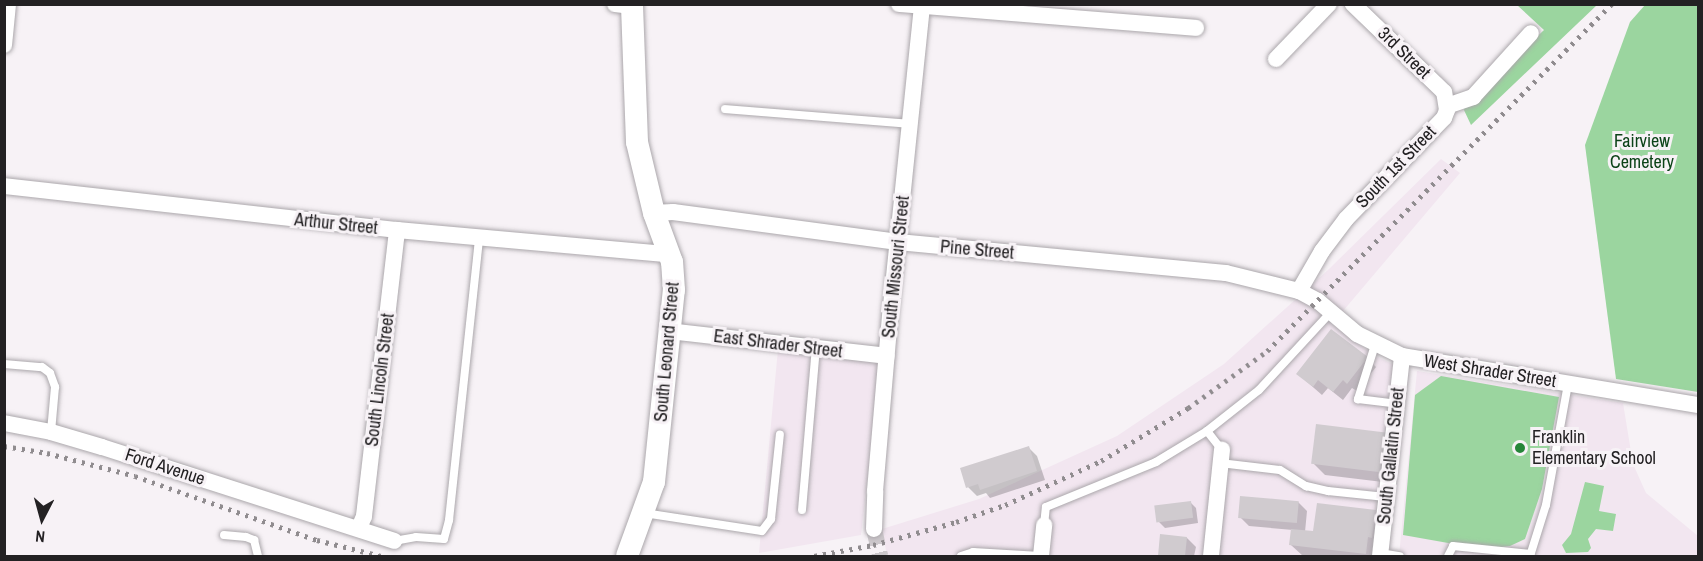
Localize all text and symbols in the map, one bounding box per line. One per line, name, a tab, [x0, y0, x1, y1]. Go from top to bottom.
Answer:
street label: 3rd Street	[1373, 23, 1435, 83]
street label: South 1st Street	[1351, 121, 1441, 213]
park label: Fairview Cemetery	[1610, 131, 1674, 174]
street label: South Missouri Street	[878, 195, 914, 339]
street label: Arthur Street	[293, 209, 379, 239]
street label: Pine Street	[939, 236, 1015, 264]
street label: South Leonard Street	[650, 281, 684, 423]
street label: South Lincoln Street	[361, 312, 399, 448]
street label: East Shrader Street	[712, 325, 844, 363]
street label: West Shrader Street	[1422, 350, 1558, 392]
street label: South Gallatin Street	[1373, 387, 1409, 525]
place label: Franklin Elementary School	[1532, 427, 1656, 470]
marker: Franklin Elementary School	[1513, 441, 1527, 455]
street label: Ford Avenue	[122, 444, 208, 490]
north arrow	[12, 489, 72, 549]
text: N	[34, 525, 46, 548]

